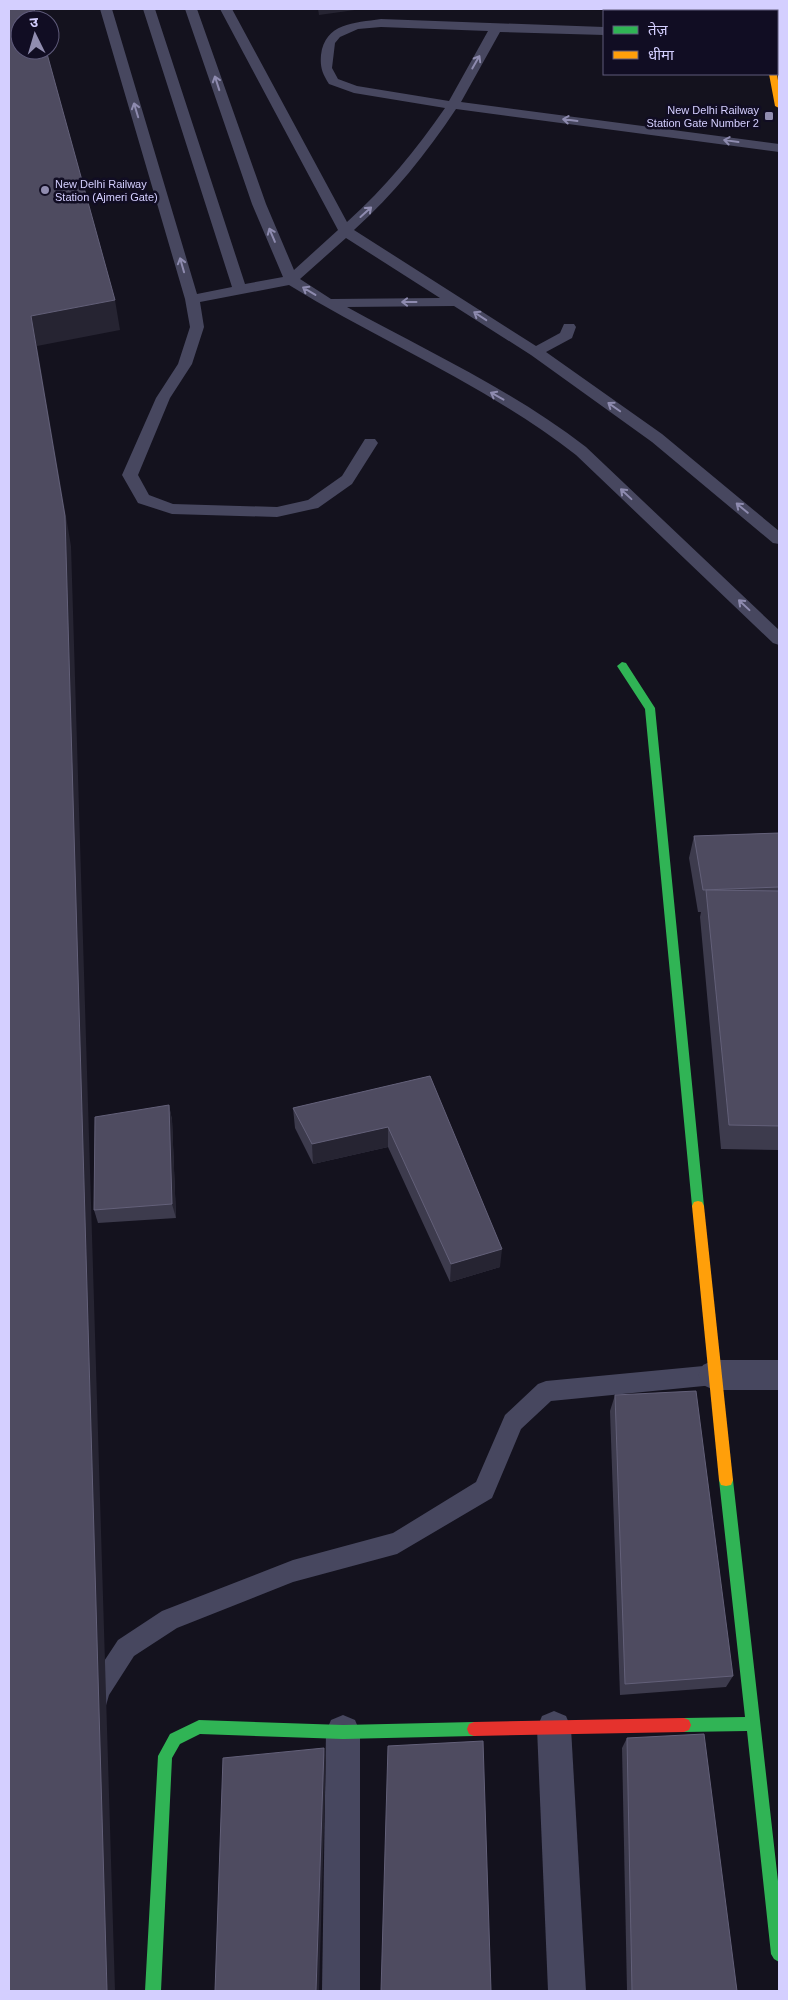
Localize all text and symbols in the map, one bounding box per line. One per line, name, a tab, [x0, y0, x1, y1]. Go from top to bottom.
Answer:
north arrow	[10, 10, 60, 60]
legend	[603, 10, 778, 75]
text: उ	[29, 14, 39, 30]
text: तेज़	[648, 21, 669, 38]
text: धीमा	[648, 46, 675, 63]
one-way arrow	[471, 54, 481, 69]
one-way arrow	[212, 75, 221, 91]
one-way arrow	[130, 102, 140, 118]
place label: New Delhi Railway Station Gate Number 2	[646, 104, 759, 129]
marker: New Delhi Railway Station Gate Number 2	[763, 110, 775, 122]
one-way arrow	[562, 115, 578, 125]
one-way arrow	[723, 136, 739, 146]
place label: New Delhi Railway Station (Ajmeri Gate)	[55, 178, 158, 203]
marker: New Delhi Railway Station (Ajmeri Gate)	[39, 184, 51, 196]
one-way arrow	[359, 206, 372, 218]
one-way arrow	[267, 228, 277, 243]
one-way arrow	[177, 258, 187, 274]
one-way arrow	[303, 286, 317, 296]
one-way arrow	[401, 297, 417, 307]
one-way arrow	[473, 311, 487, 321]
one-way arrow	[490, 390, 505, 400]
one-way arrow	[607, 402, 621, 412]
one-way arrow	[619, 488, 632, 500]
one-way arrow	[736, 503, 749, 514]
one-way arrow	[737, 599, 750, 611]

